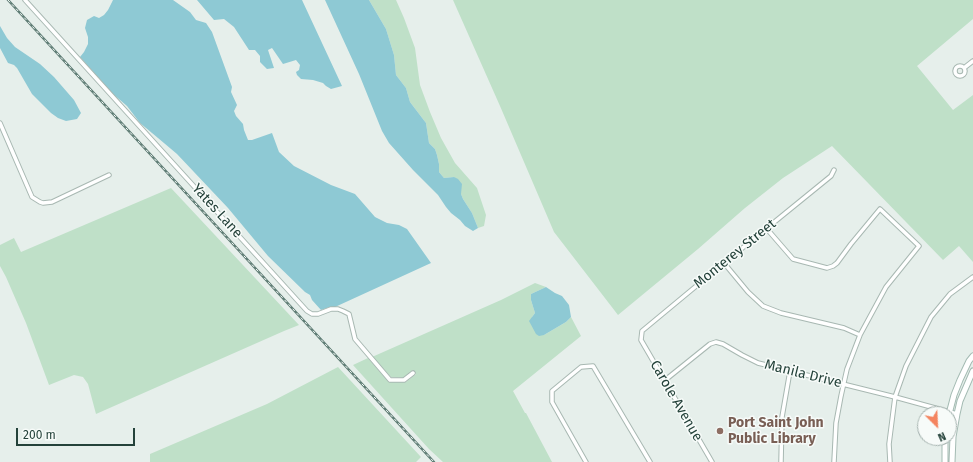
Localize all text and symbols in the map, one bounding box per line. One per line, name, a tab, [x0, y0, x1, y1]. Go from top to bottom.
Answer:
street label: Yates Lane	[188, 180, 246, 242]
street label: Monterey Street	[691, 216, 779, 292]
street label: Manila Drive	[763, 356, 843, 392]
street label: Carole Avenue	[646, 358, 706, 444]
north arrow	[917, 406, 957, 446]
place label: Port Saint John Public Library	[728, 415, 824, 448]
scale bar	[18, 420, 137, 446]
marker: Port Saint John Public Library	[715, 426, 725, 436]
text: 200 m	[23, 428, 56, 442]
text: N	[936, 429, 948, 444]

